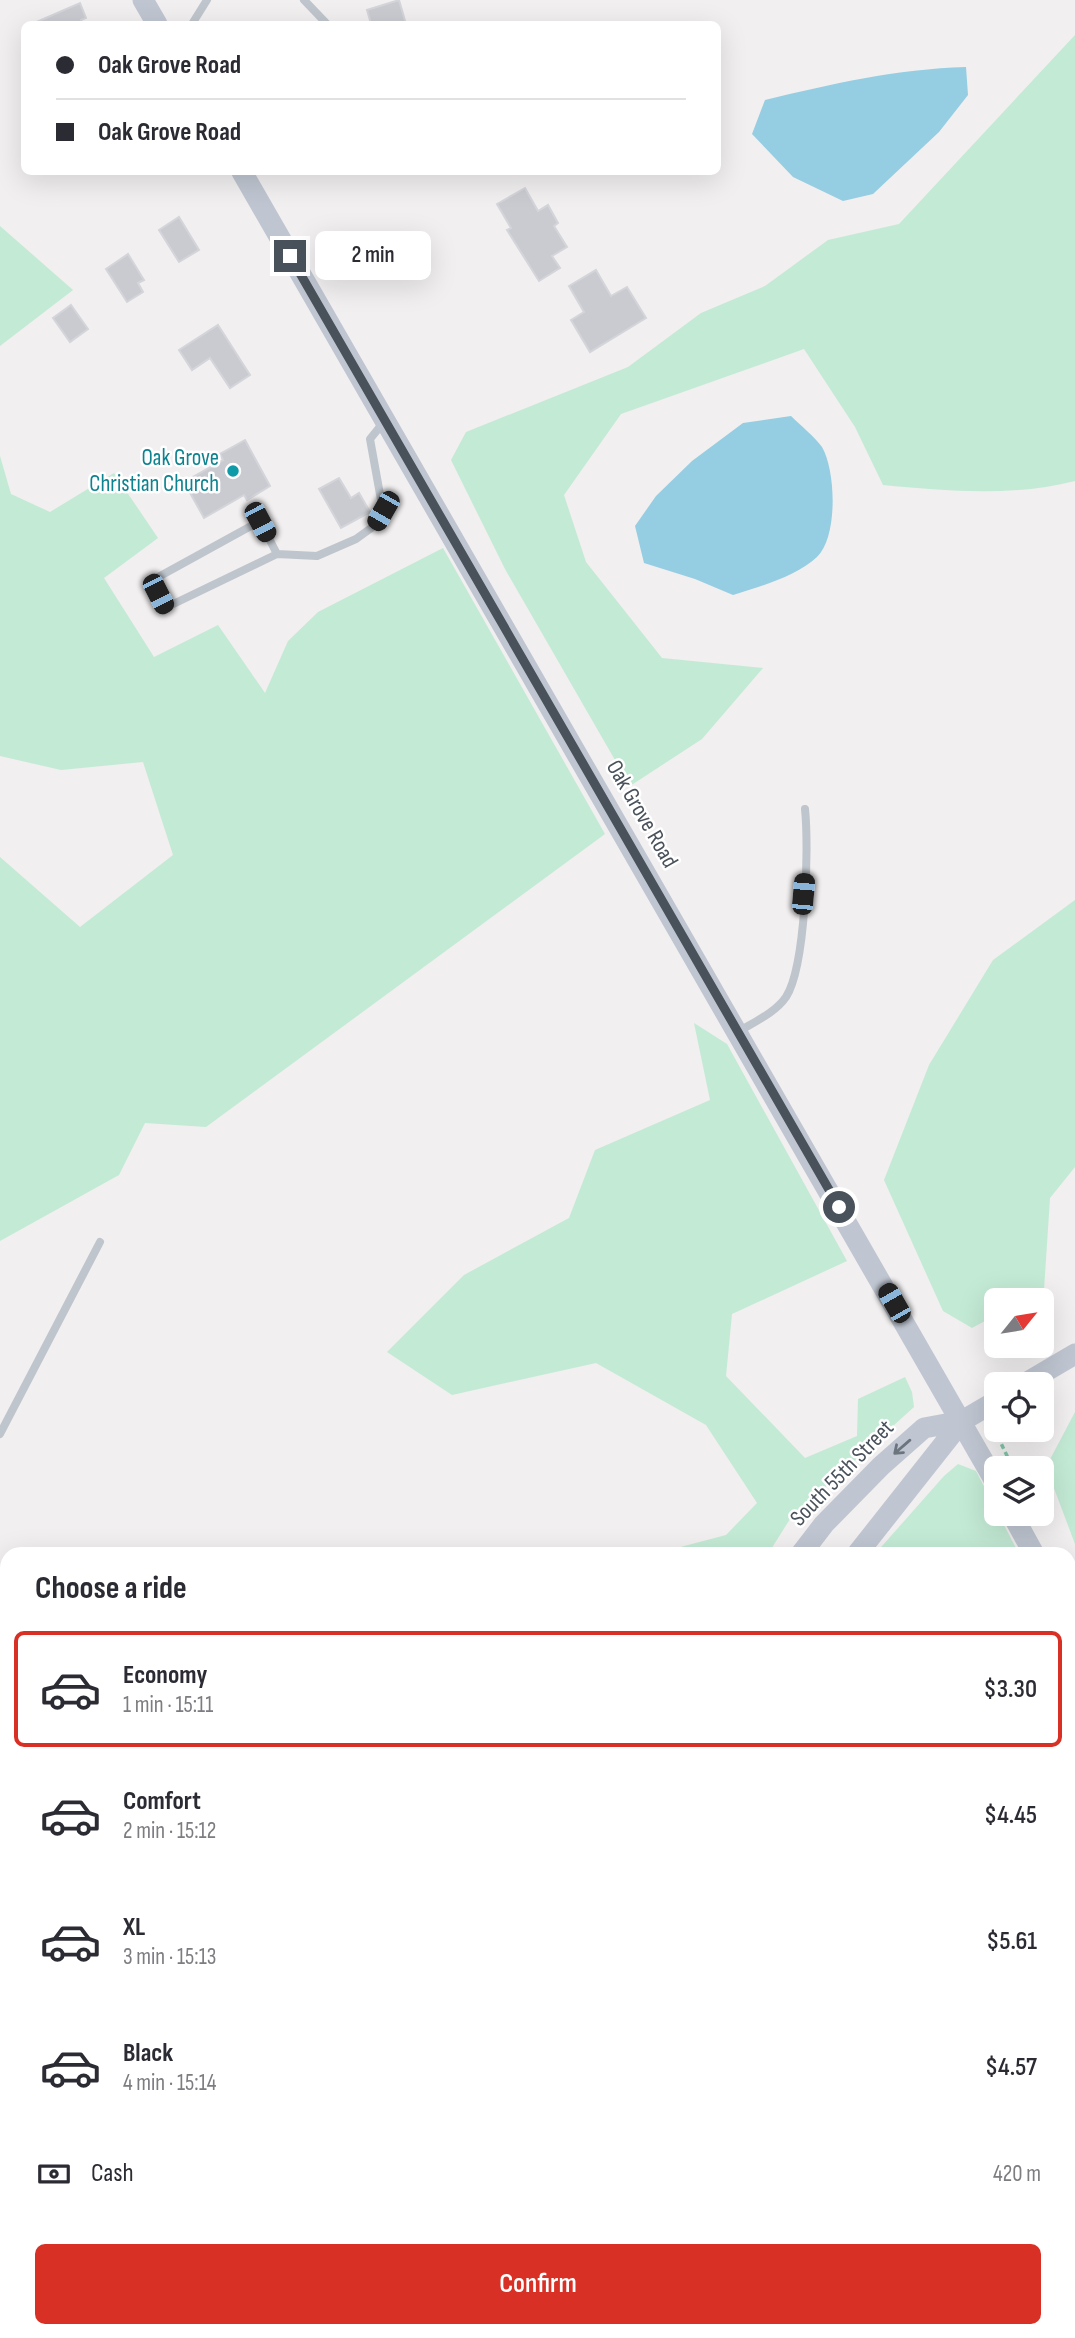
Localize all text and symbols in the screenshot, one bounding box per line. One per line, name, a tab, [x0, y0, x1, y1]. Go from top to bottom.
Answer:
text: Oak Grove Road	[98, 50, 241, 81]
text: Oak Grove Road	[98, 117, 241, 148]
callout: 2 min	[314, 232, 430, 280]
route end	[274, 240, 306, 272]
text: 2 min	[351, 241, 395, 269]
place label: Oak Grove Christian Church	[89, 444, 219, 498]
marker: Oak Grove Christian Church	[225, 463, 241, 479]
car	[364, 488, 403, 534]
car	[241, 499, 280, 545]
car	[140, 571, 177, 617]
street label: Oak Grove Road	[600, 755, 684, 873]
car	[791, 872, 816, 916]
route start	[823, 1191, 855, 1223]
car	[875, 1280, 914, 1326]
north arrow	[984, 1288, 1054, 1358]
map controls	[984, 1288, 1054, 1526]
button: locate	[984, 1372, 1054, 1442]
street label: South 55th Street	[784, 1414, 900, 1532]
one-way arrow	[893, 1439, 911, 1455]
button: layers	[984, 1456, 1054, 1526]
text: Choose a ride	[35, 1569, 187, 1608]
icon: car	[39, 1658, 102, 1721]
text: Economy	[123, 1660, 207, 1691]
text: $3.30	[984, 1674, 1037, 1705]
text: 1 min · 15:11	[123, 1691, 213, 1719]
icon: car	[39, 1784, 102, 1847]
text: Comfort	[123, 1786, 201, 1817]
text: $4.45	[984, 1800, 1037, 1831]
text: 2 min · 15:12	[123, 1817, 216, 1845]
icon: car	[39, 1910, 102, 1973]
text: XL	[123, 1912, 145, 1943]
text: $5.61	[986, 1926, 1037, 1957]
text: 3 min · 15:13	[123, 1943, 216, 1971]
icon: car	[39, 2036, 102, 2099]
text: Black	[123, 2038, 173, 2069]
text: $4.57	[985, 2052, 1037, 2083]
text: 4 min · 15:14	[123, 2069, 216, 2097]
icon: cash	[35, 2155, 73, 2193]
text: Cash	[91, 2158, 134, 2189]
text: 420 m	[993, 2160, 1041, 2188]
button: Confirm	[35, 2244, 1041, 2324]

